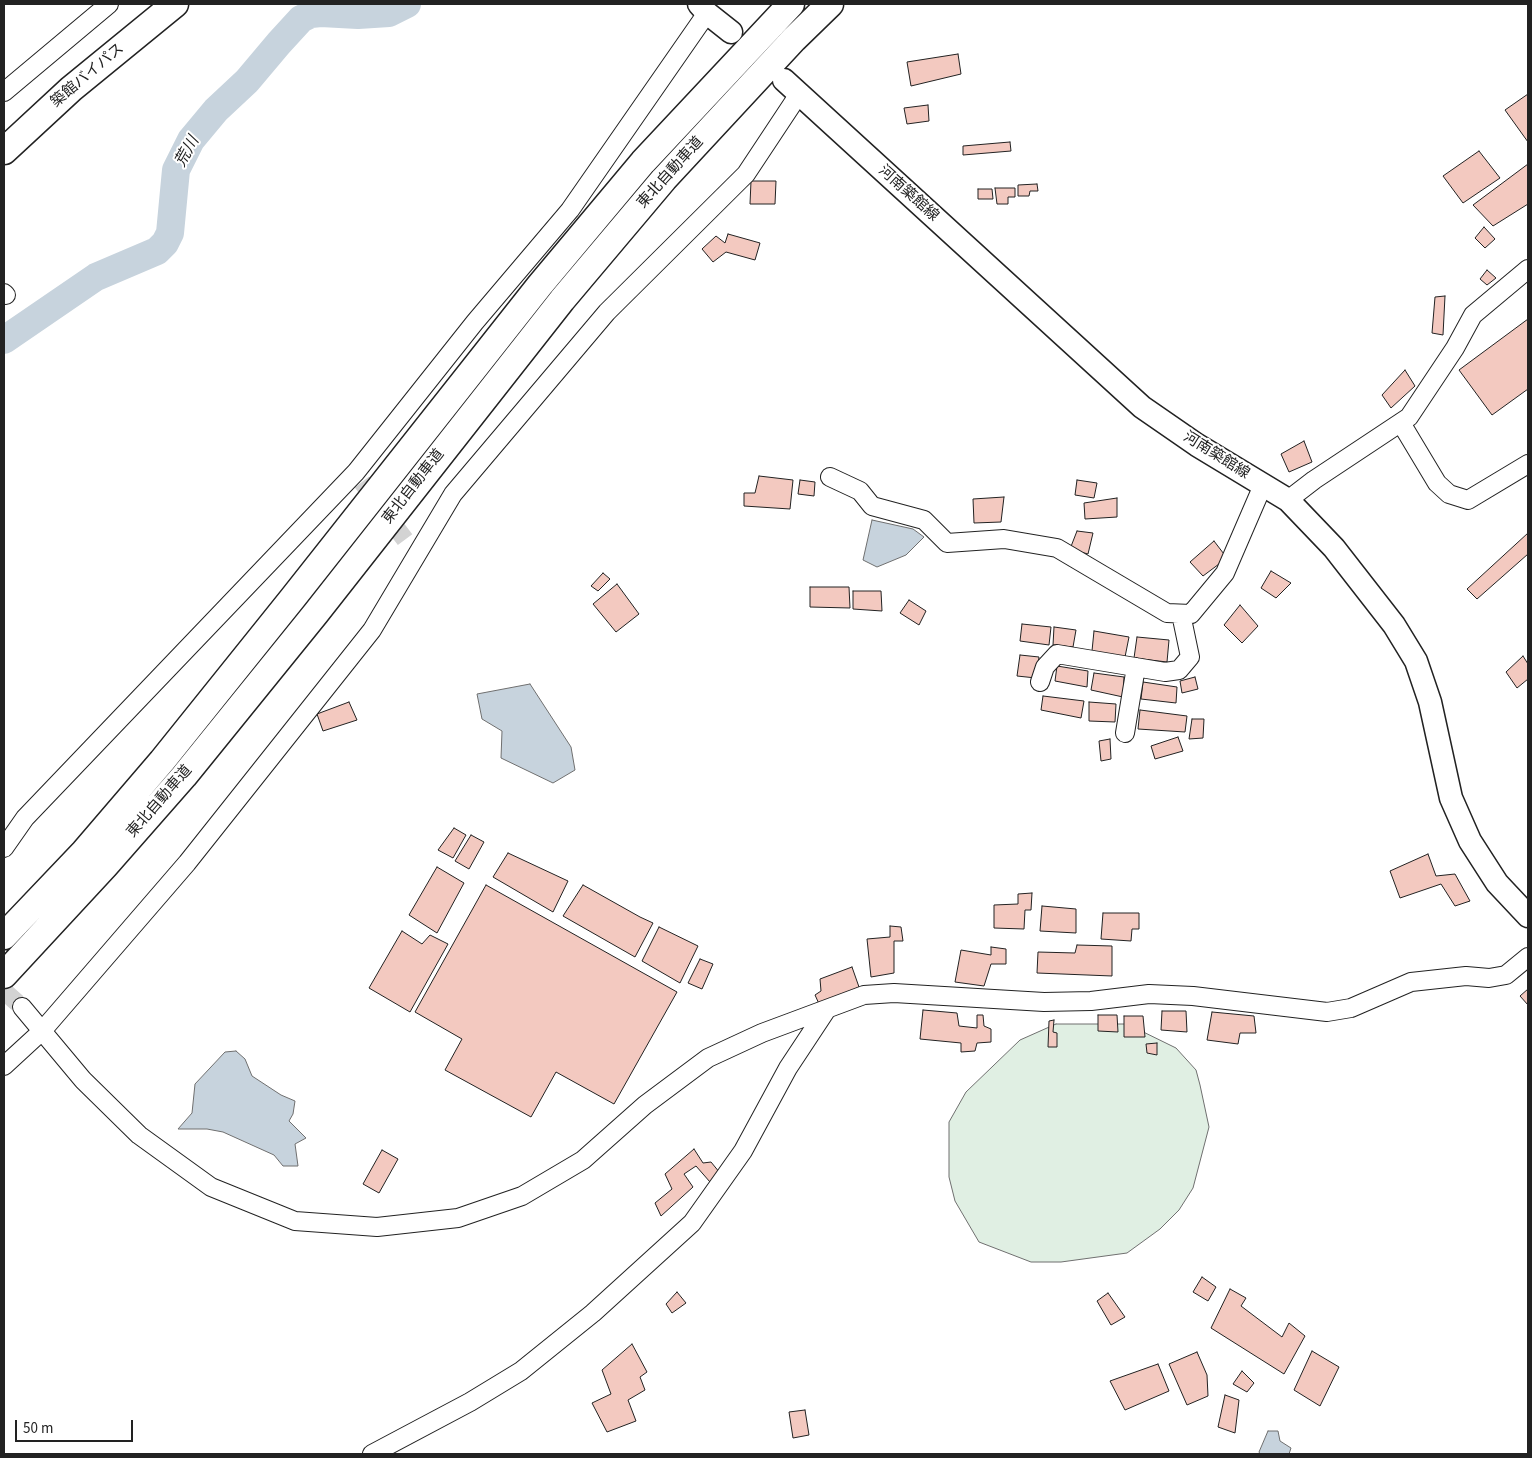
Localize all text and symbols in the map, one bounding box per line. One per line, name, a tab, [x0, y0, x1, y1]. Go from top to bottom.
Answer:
street label: 築館バイパス	[48, 40, 128, 112]
water label: 荒川	[172, 133, 204, 171]
street label: 東北自動車道	[634, 134, 708, 212]
street label: 河南築館線	[874, 162, 942, 226]
street label: 河南築館線	[1179, 428, 1253, 484]
street label: 東北自動車道	[379, 446, 449, 528]
street label: 東北自動車道	[124, 762, 196, 842]
scale bar	[18, 1410, 135, 1442]
text: 50 m	[23, 1418, 53, 1439]

